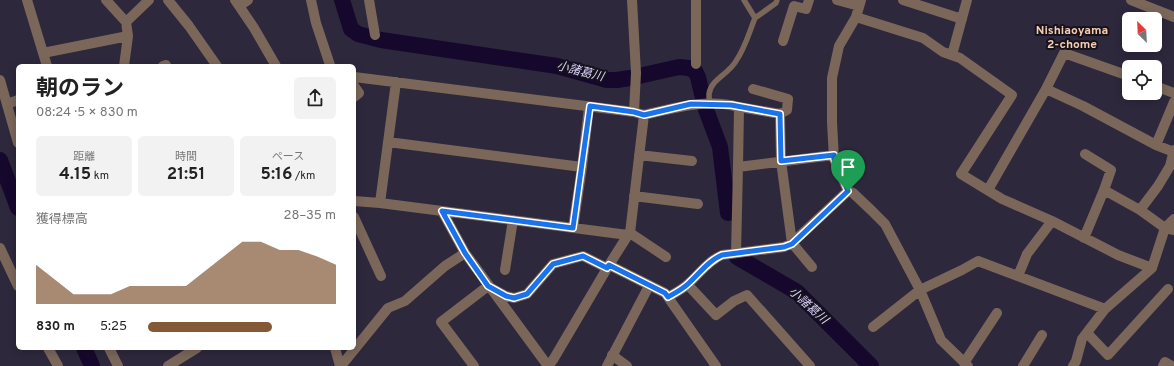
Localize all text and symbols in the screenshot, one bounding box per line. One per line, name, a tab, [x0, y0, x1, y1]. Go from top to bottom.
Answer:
north arrow	[1122, 12, 1162, 52]
map controls	[1122, 12, 1162, 100]
district label: Nishiaoyama 2-chome	[1036, 23, 1108, 53]
water label: 小諸葛川	[555, 58, 607, 86]
button: locate	[1122, 60, 1162, 100]
text: 朝のラン	[36, 76, 124, 103]
button: share	[294, 77, 336, 119]
text: 08:24 · 5 × 830 m	[36, 105, 138, 121]
text: 距離	[73, 150, 95, 164]
text: 時間	[175, 150, 197, 164]
text: ペース	[272, 150, 304, 164]
pin	[831, 150, 865, 191]
icon: arrive	[837, 156, 859, 178]
text: 4.15	[59, 164, 91, 186]
text: 21:51	[167, 164, 205, 186]
text: 5:16	[261, 164, 292, 186]
text: km	[91, 169, 109, 183]
text: /km	[292, 169, 315, 183]
text: 28–35 m	[284, 208, 336, 224]
text: 獲得標高	[36, 212, 88, 228]
water label: 小諸葛川	[785, 284, 833, 329]
text: 830 m	[36, 319, 75, 335]
text: 5:25	[100, 319, 127, 335]

